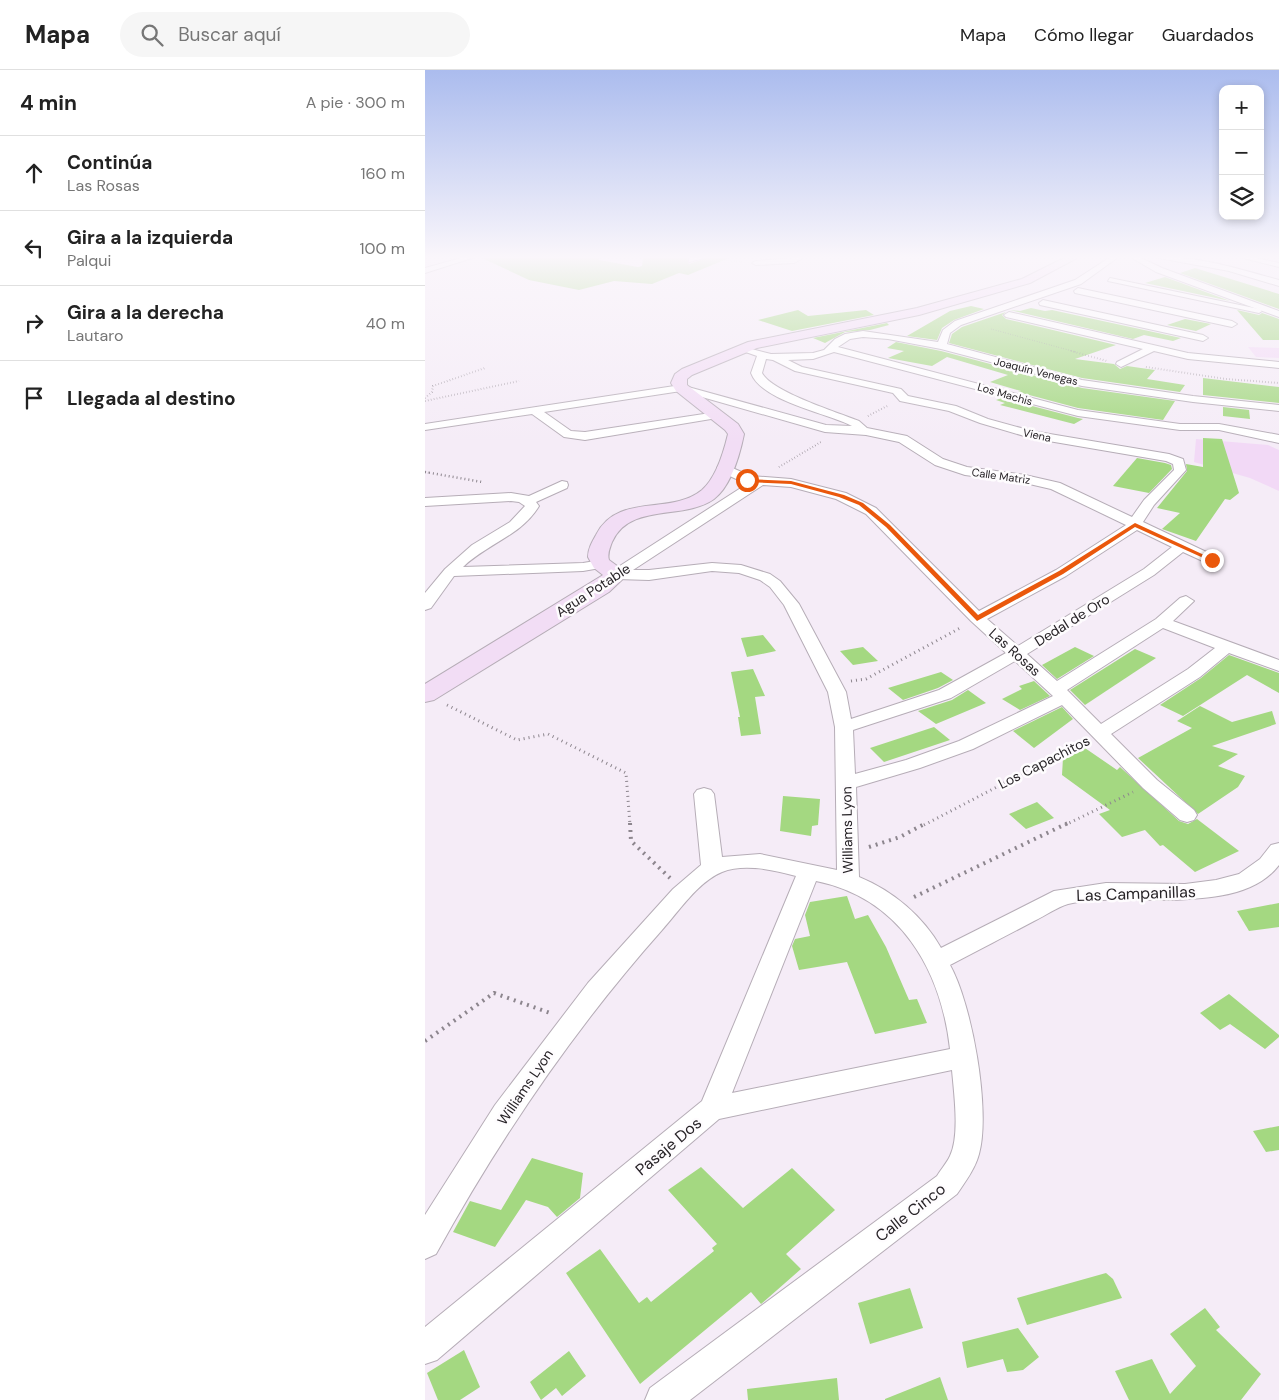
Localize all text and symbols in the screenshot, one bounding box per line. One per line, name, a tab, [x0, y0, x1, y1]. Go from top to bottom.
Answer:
search box	[120, 12, 470, 57]
text: Mapa	[25, 19, 90, 50]
icon: search	[138, 21, 166, 49]
text: Buscar aquí	[178, 22, 281, 47]
text: Mapa	[960, 23, 1006, 47]
text: Cómo llegar	[1034, 23, 1134, 47]
text: Guardados	[1162, 23, 1254, 47]
map controls	[1219, 85, 1264, 220]
button: +	[1219, 85, 1264, 130]
text: 4 min	[20, 89, 77, 117]
text: A pie · 300 m	[306, 92, 405, 113]
button: −	[1219, 130, 1264, 175]
text: Continúa	[67, 150, 152, 175]
icon: ahead	[20, 159, 48, 187]
text: 160 m	[361, 163, 405, 184]
text: Las Rosas	[67, 175, 140, 196]
button: layers	[1219, 175, 1264, 220]
text: Gira a la izquierda	[67, 225, 233, 250]
icon: left	[20, 234, 48, 262]
text: 100 m	[360, 238, 405, 259]
text: Palqui	[67, 250, 111, 271]
text: Gira a la derecha	[67, 300, 224, 325]
icon: right	[20, 309, 48, 337]
text: 40 m	[366, 313, 405, 334]
text: Lautaro	[67, 325, 123, 346]
street label: Joaquín Venegas	[993, 354, 1079, 388]
street label: Los Machis	[976, 379, 1034, 409]
icon: arrive	[20, 384, 48, 412]
text: Llegada al destino	[67, 386, 236, 411]
street label: Viena	[1022, 425, 1052, 445]
street label: Calle Matriz	[971, 465, 1031, 487]
route start	[736, 469, 759, 492]
route end	[1201, 549, 1224, 572]
street label: Agua Potable	[552, 559, 634, 621]
street label: Dedal de Oro	[1031, 590, 1113, 650]
street label: Las Rosas	[985, 624, 1045, 680]
street label: Los Capachitos	[995, 731, 1093, 793]
street label: Williams Lyon	[837, 786, 857, 874]
street label: Las Campanillas	[1076, 881, 1196, 906]
street label: Williams Lyon	[493, 1046, 557, 1128]
street label: Pasaje Dos	[631, 1113, 706, 1180]
street label: Calle Cinco	[871, 1178, 950, 1246]

